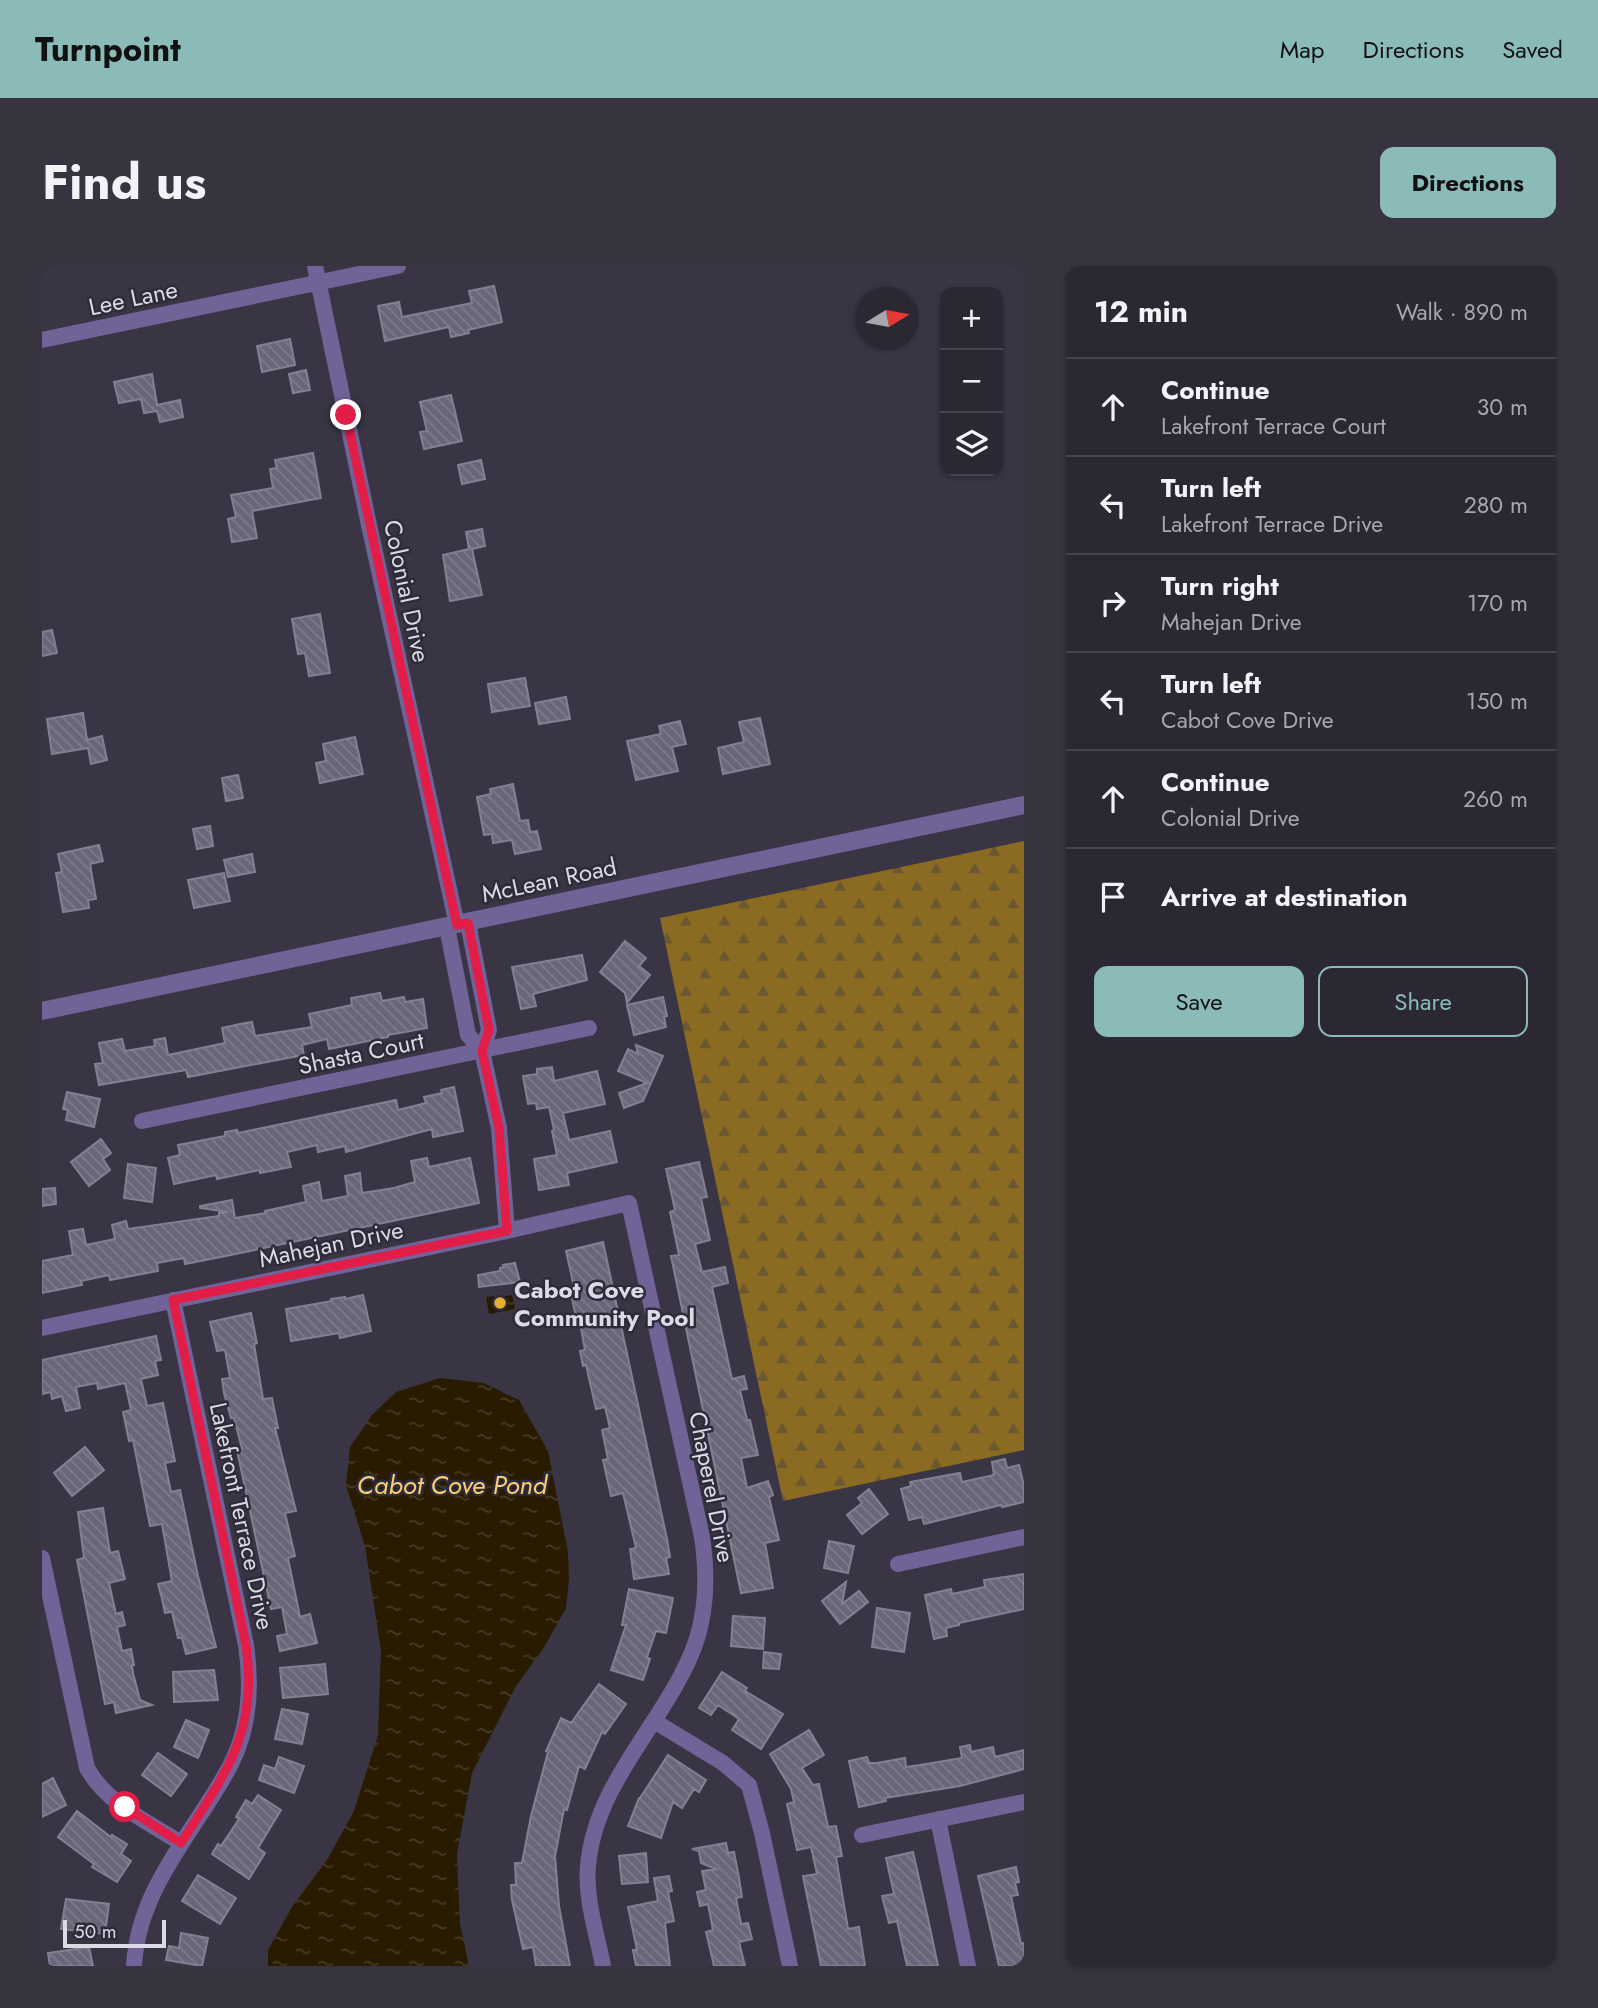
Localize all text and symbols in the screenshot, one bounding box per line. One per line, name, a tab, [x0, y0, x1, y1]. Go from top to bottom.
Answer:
text: Turnpoint	[35, 26, 181, 73]
text: Map	[1280, 32, 1325, 67]
text: Directions	[1363, 32, 1464, 67]
text: Saved	[1502, 32, 1563, 67]
text: Find us	[42, 147, 206, 217]
button: Directions	[1380, 147, 1556, 218]
street label: Lee Lane	[85, 272, 181, 324]
north arrow	[856, 287, 919, 350]
map controls	[940, 287, 1003, 476]
button: +	[940, 287, 1003, 350]
text: 12 min	[1094, 290, 1188, 333]
text: Walk · 890 m	[1396, 295, 1528, 329]
button: −	[940, 350, 1003, 413]
text: Continue	[1161, 371, 1270, 409]
icon: ahead	[1094, 388, 1132, 426]
text: 30 m	[1477, 390, 1528, 424]
route end	[330, 399, 361, 430]
text: Lakefront Terrace Court	[1161, 409, 1386, 443]
button: layers	[940, 413, 1003, 476]
text: Turn left	[1161, 469, 1261, 507]
icon: left	[1094, 486, 1132, 524]
text: 280 m	[1464, 488, 1528, 522]
text: Lakefront Terrace Drive	[1161, 507, 1383, 541]
street label: Colonial Drive	[375, 517, 439, 665]
text: Turn right	[1161, 567, 1279, 605]
icon: right	[1094, 584, 1132, 622]
text: 170 m	[1467, 586, 1528, 620]
text: Mahejan Drive	[1161, 605, 1302, 639]
text: Turn left	[1161, 665, 1261, 703]
icon: left	[1094, 682, 1132, 720]
text: 150 m	[1466, 684, 1528, 718]
text: Cabot Cove Drive	[1161, 703, 1334, 737]
text: Continue	[1161, 763, 1270, 801]
icon: ahead	[1094, 780, 1132, 818]
text: 260 m	[1463, 782, 1528, 816]
text: Colonial Drive	[1161, 801, 1300, 835]
street label: McLean Road	[478, 849, 620, 911]
icon: arrive	[1094, 878, 1132, 916]
text: Arrive at destination	[1161, 878, 1408, 916]
button: Save	[1094, 966, 1304, 1037]
button: Share	[1318, 966, 1528, 1037]
street label: Shasta Court	[295, 1023, 427, 1083]
street label: Mahejan Drive	[256, 1212, 406, 1276]
place label: Cabot Cove Community Pool	[514, 1272, 695, 1335]
marker: Cabot Cove Community Pool	[492, 1295, 508, 1311]
street label: Lakefront Terrace Drive	[201, 1399, 283, 1633]
street label: Chaperel Drive	[680, 1409, 744, 1565]
water label: Cabot Cove Pond	[357, 1466, 549, 1504]
route start	[109, 1791, 140, 1822]
scale bar	[63, 1917, 166, 1949]
text: 50 m	[74, 1918, 117, 1945]

